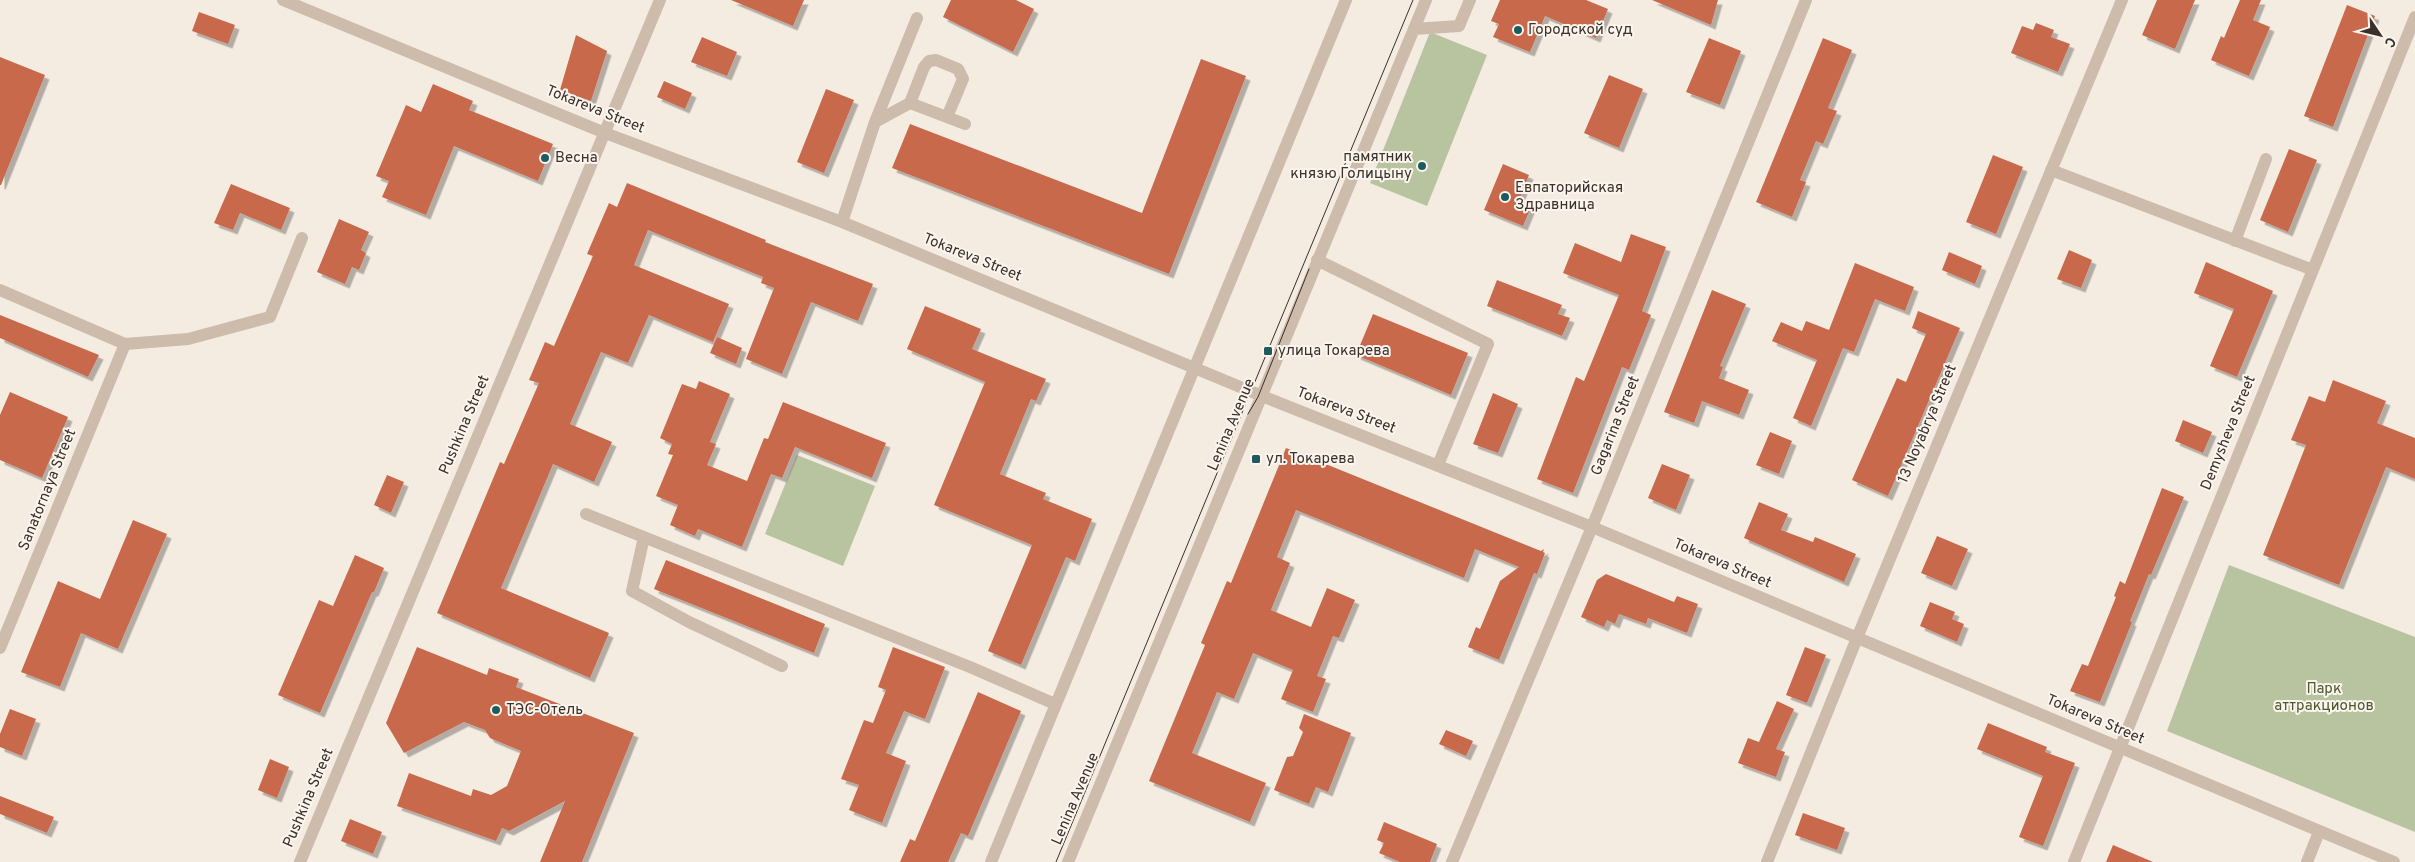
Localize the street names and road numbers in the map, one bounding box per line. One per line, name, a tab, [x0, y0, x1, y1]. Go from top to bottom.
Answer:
street label: Tokareva Street	[543, 82, 647, 138]
street label: Tokareva Street	[920, 230, 1024, 286]
street label: 13 Noyabrya Street	[1894, 362, 1962, 486]
street label: Pushkina Street	[436, 372, 494, 478]
street label: Gagarina Street	[1587, 373, 1645, 479]
street label: Demysheva Street	[2197, 373, 2261, 493]
street label: Lenina Avenue	[1204, 376, 1260, 474]
street label: Tokareva Street	[1294, 383, 1398, 439]
street label: Sanatornaya Street	[15, 426, 81, 554]
street label: Tokareva Street	[1670, 535, 1774, 593]
street label: Tokareva Street	[2043, 691, 2147, 749]
street label: Pushkina Street	[280, 745, 338, 851]
street label: Lenina Avenue	[1048, 750, 1104, 848]

